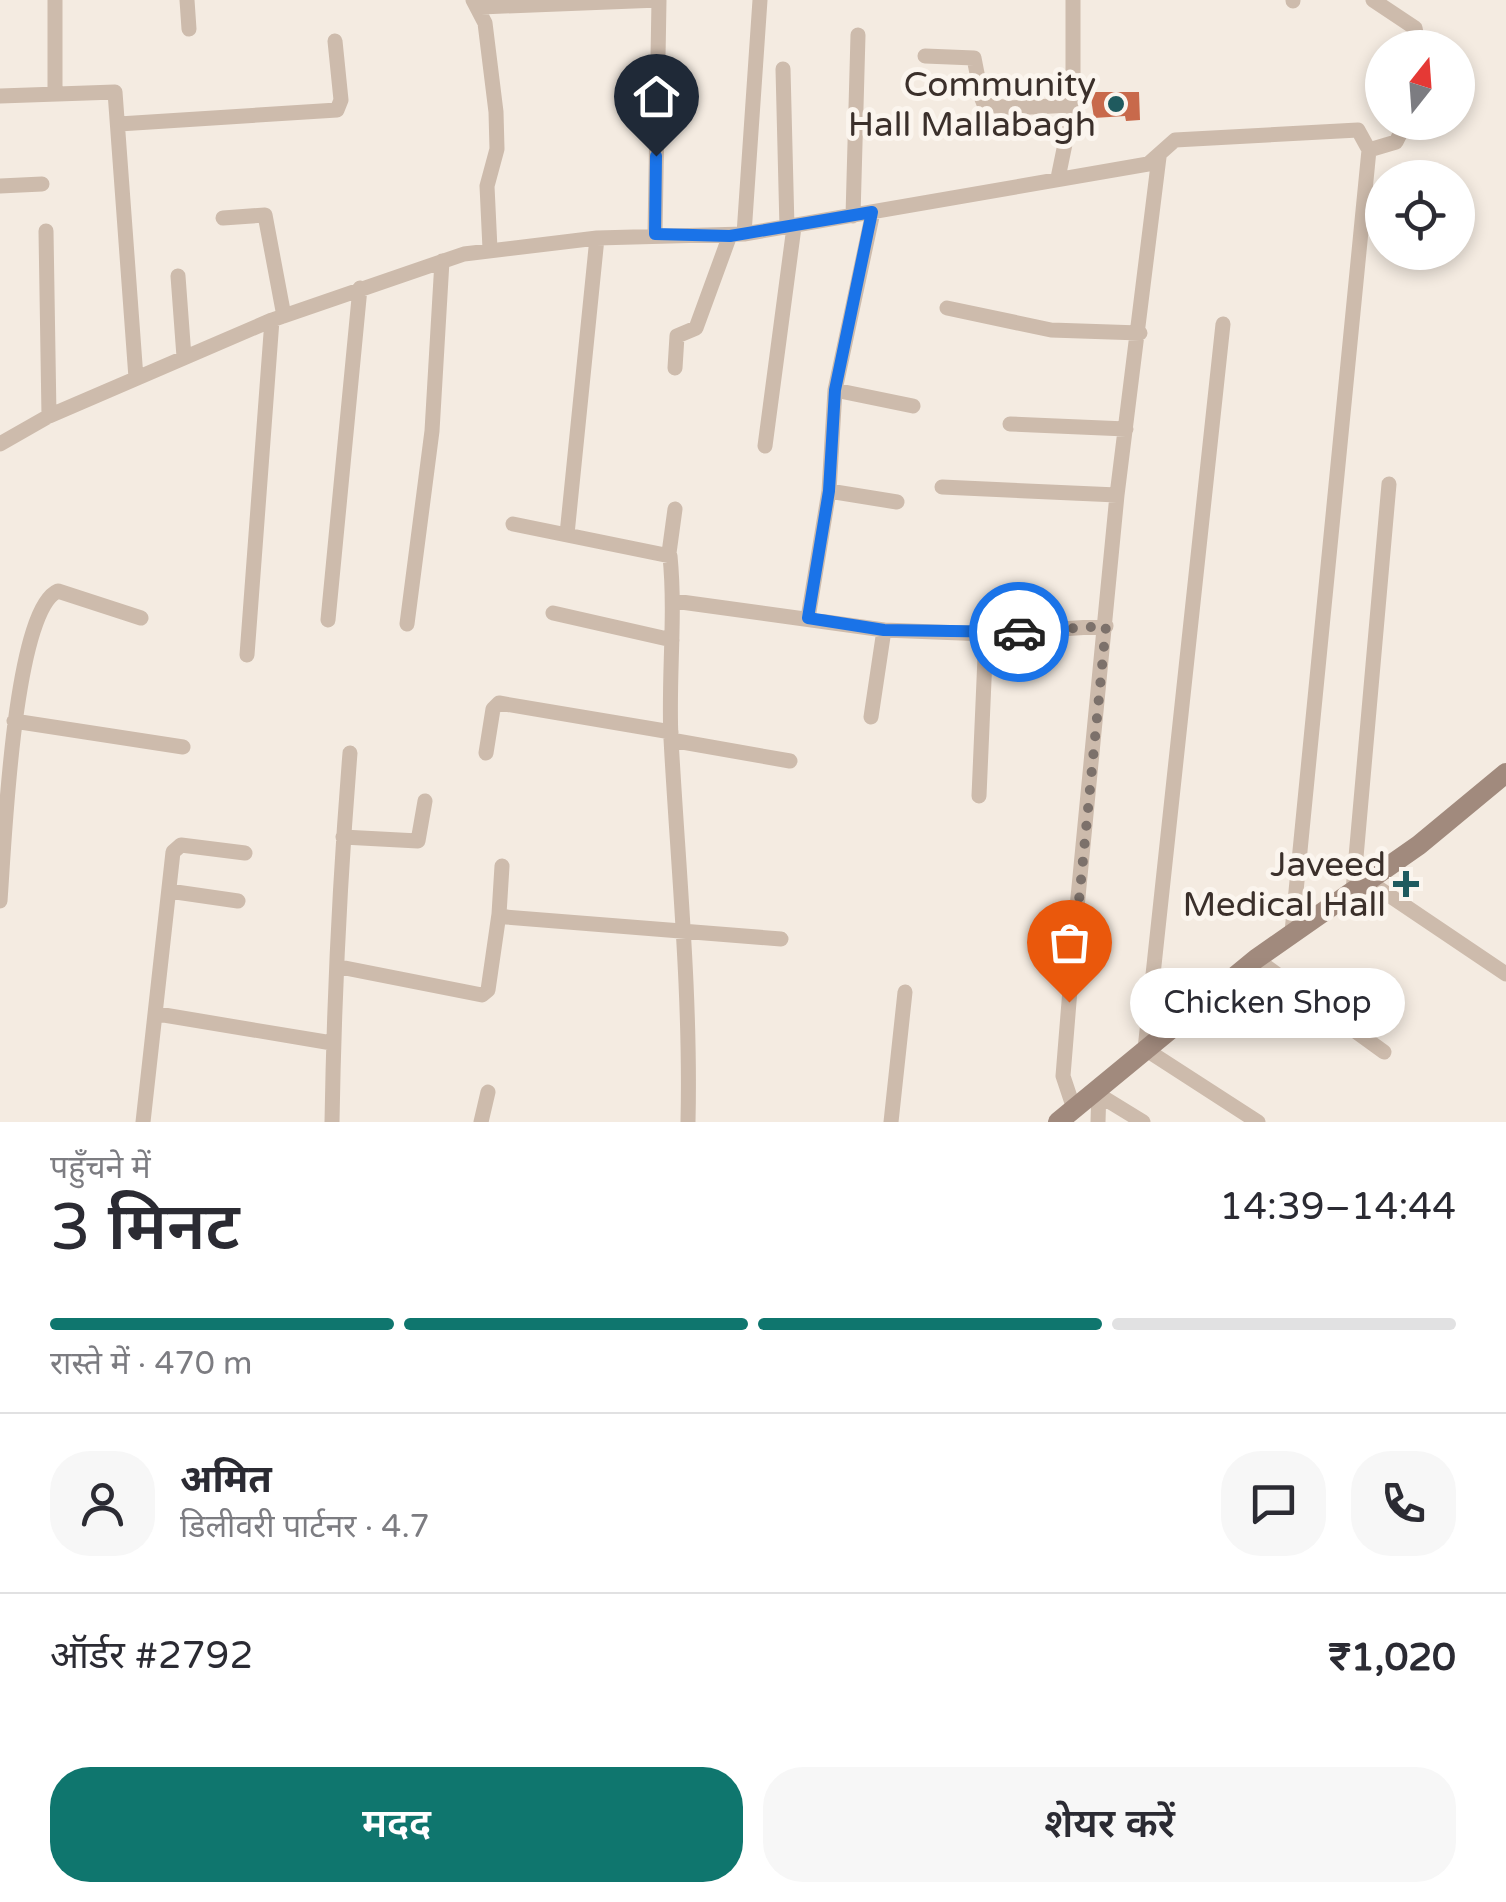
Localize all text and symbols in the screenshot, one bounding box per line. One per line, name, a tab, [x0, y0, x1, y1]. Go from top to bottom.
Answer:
north arrow	[1365, 30, 1475, 140]
map controls	[1365, 30, 1475, 270]
pin	[614, 54, 699, 157]
place label: Community Hall Mallabagh	[848, 64, 1096, 146]
icon: home	[629, 69, 684, 124]
marker: Community Hall Mallabagh	[1105, 93, 1127, 115]
button: locate	[1365, 160, 1475, 270]
courier	[969, 582, 1069, 682]
icon: car	[992, 605, 1047, 660]
place label: Javeed Medical Hall	[1182, 844, 1386, 926]
marker: Javeed Medical Hall	[1395, 873, 1417, 895]
pin	[1027, 900, 1112, 1003]
icon: bag	[1042, 915, 1097, 970]
callout: Chicken Shop	[1129, 967, 1404, 1037]
text: Chicken Shop	[1163, 984, 1372, 1022]
text: पहुँचने में	[50, 1149, 151, 1187]
text: 14:39–14:44	[1219, 1184, 1456, 1230]
text: 3 मिनट	[50, 1189, 240, 1268]
text: रास्ते में · 470 m	[50, 1345, 252, 1383]
button: person	[50, 1451, 155, 1556]
button: chat	[1221, 1451, 1326, 1556]
button: phone	[1351, 1451, 1456, 1556]
text: अमित	[180, 1457, 272, 1503]
text: डिलीवरी पार्टनर · 4.7	[180, 1508, 429, 1546]
text: ऑर्डर #2792	[50, 1633, 253, 1679]
text: ₹1,020	[1328, 1635, 1456, 1681]
button: मदद	[50, 1767, 743, 1882]
button: शेयर करें	[763, 1767, 1456, 1882]

